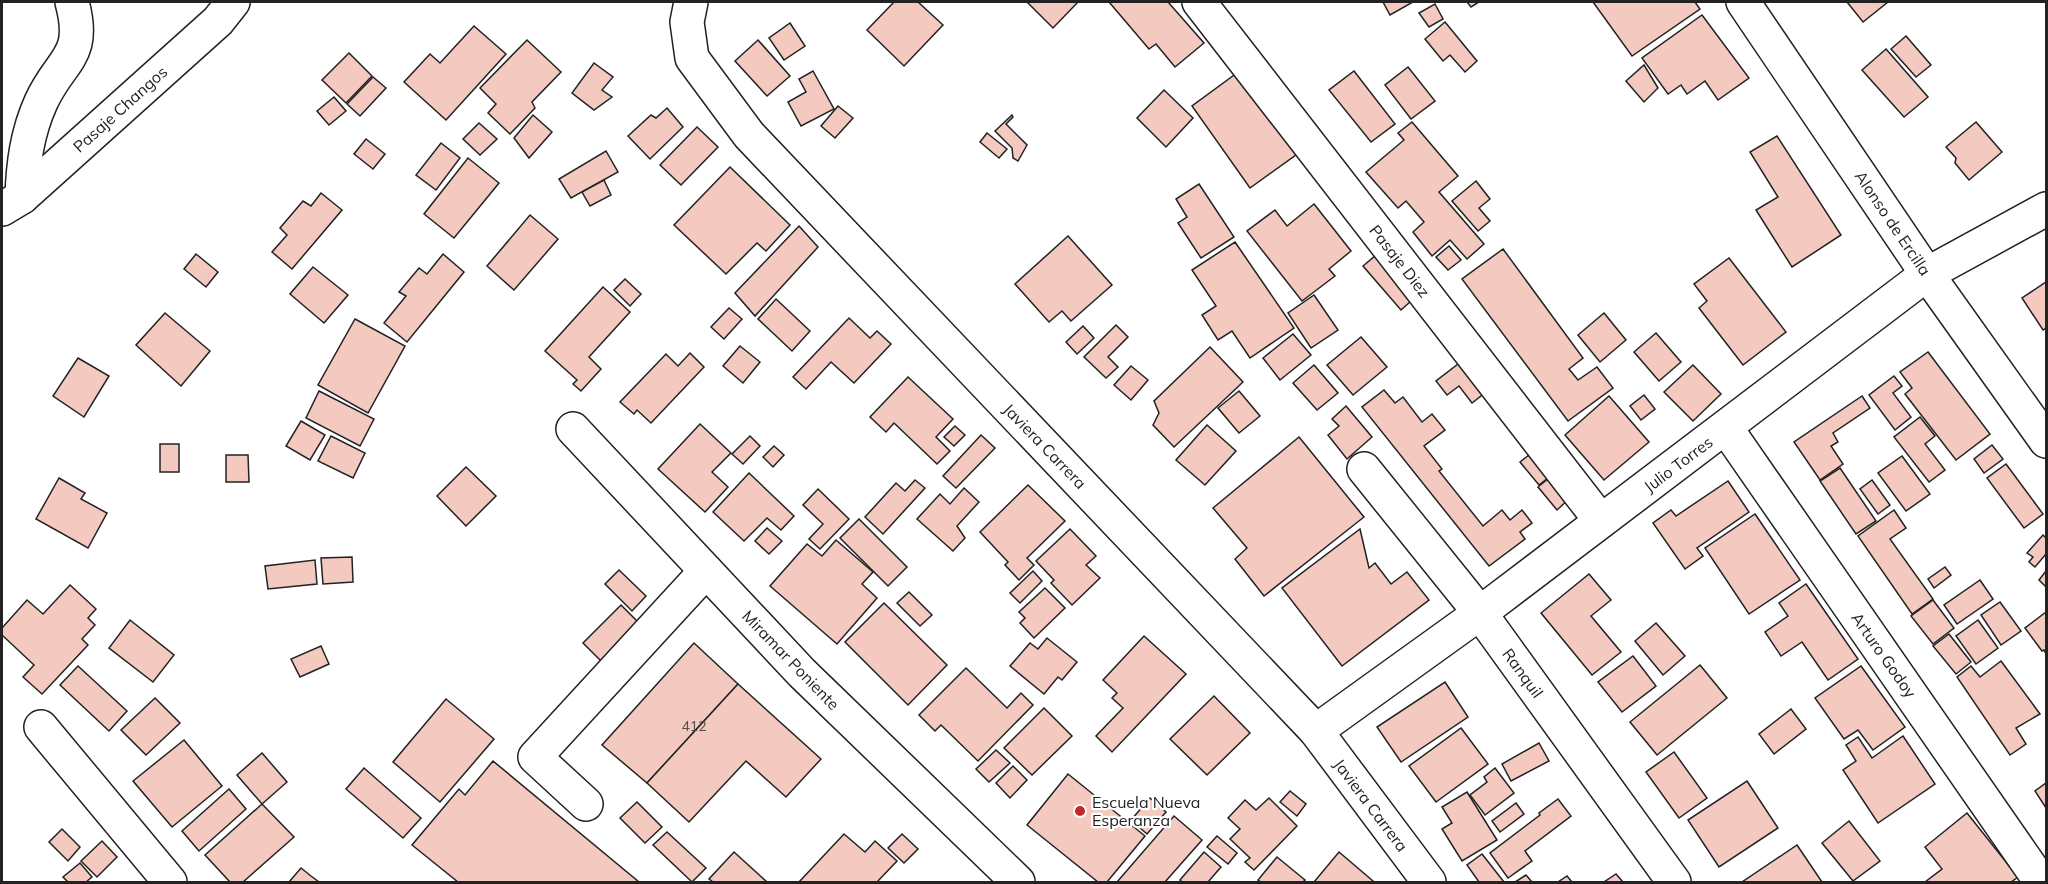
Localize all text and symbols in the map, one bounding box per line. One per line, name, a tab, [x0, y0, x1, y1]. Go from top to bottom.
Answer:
street label: Pasaje Changos	[69, 61, 171, 157]
street label: Alonso de Ercilla	[1851, 167, 1935, 279]
street label: Pasaje Diez	[1365, 221, 1435, 301]
street label: Javiera Carrera	[999, 399, 1091, 493]
street label: Julio Torres	[1640, 432, 1716, 496]
street label: Miramar Poniente	[738, 606, 844, 714]
street label: Arturo Godoy	[1847, 608, 1921, 702]
street label: Ranquil	[1498, 644, 1548, 702]
house number: 412	[681, 717, 707, 735]
street label: Javiera Carrera	[1330, 755, 1412, 855]
place label: Escuela Nueva Esperanza	[1092, 792, 1200, 830]
marker: Escuela Nueva Esperanza	[1073, 804, 1087, 818]

